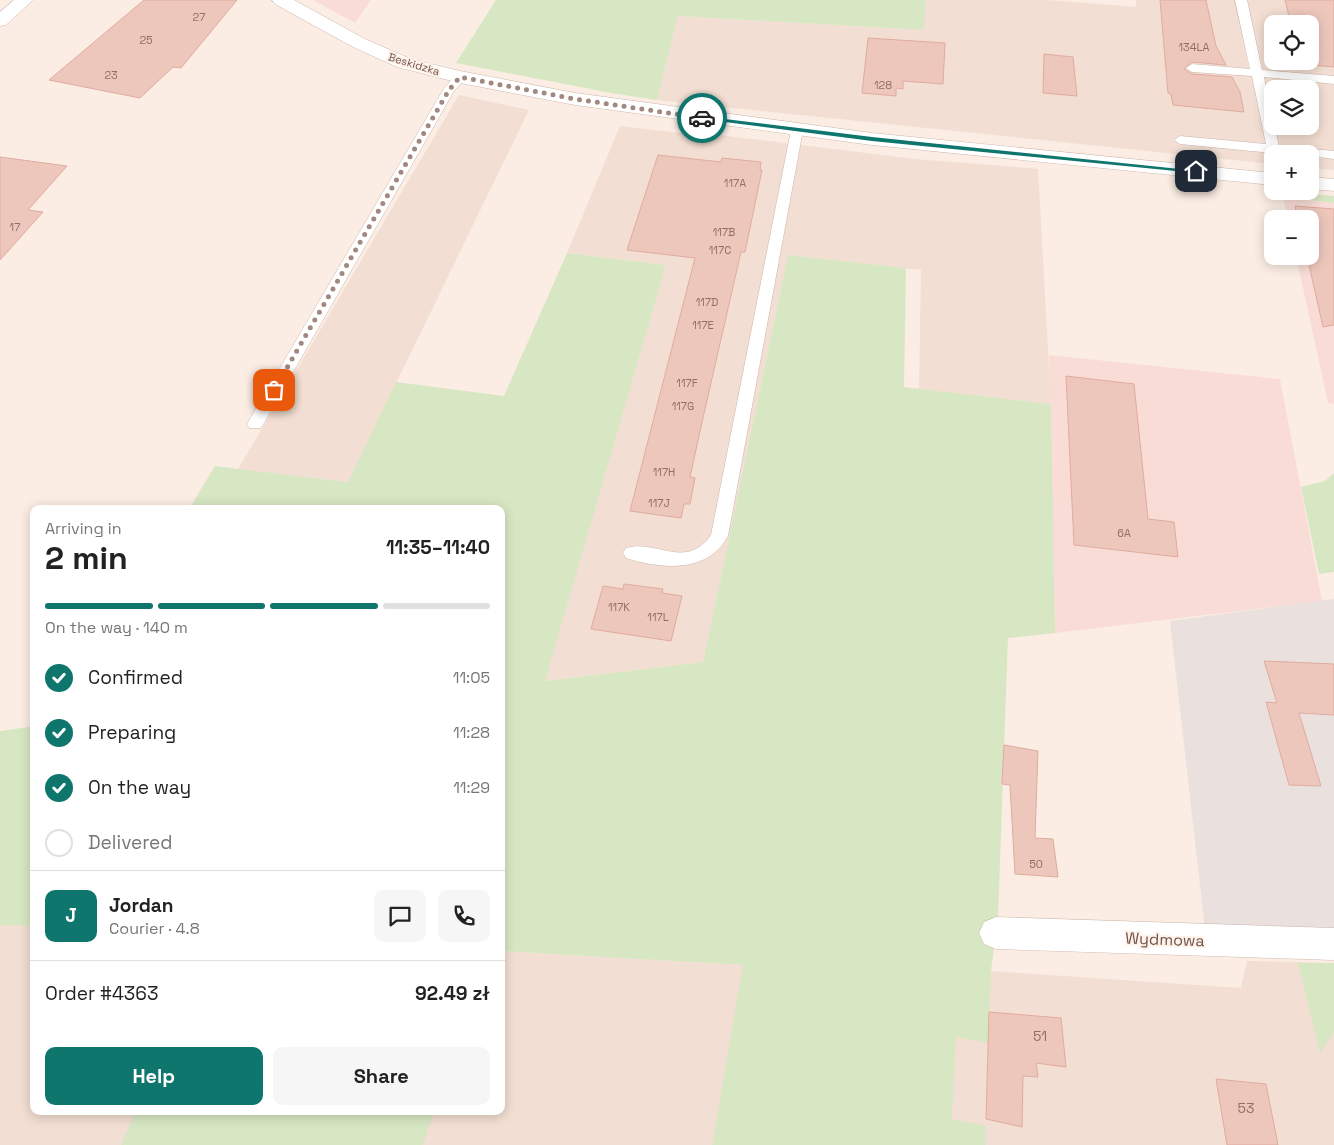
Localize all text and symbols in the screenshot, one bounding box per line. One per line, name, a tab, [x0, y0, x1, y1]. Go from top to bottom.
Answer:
house number: 27	[193, 10, 205, 24]
map controls	[1264, 15, 1319, 265]
button: locate	[1264, 15, 1319, 70]
house number: 25	[139, 33, 153, 47]
house number: 134LA	[1178, 40, 1210, 54]
street label: Beskidzka	[387, 50, 442, 79]
house number: 23	[104, 68, 118, 82]
house number: 128	[874, 78, 892, 92]
button: layers	[1264, 80, 1319, 135]
courier	[677, 93, 727, 143]
icon: car	[688, 104, 716, 132]
button: +	[1264, 145, 1319, 200]
pin	[1175, 150, 1217, 192]
icon: home	[1182, 157, 1210, 185]
house number: 117A	[724, 176, 746, 190]
button: −	[1264, 210, 1319, 265]
house number: 17	[10, 220, 20, 234]
house number: 117B	[713, 225, 735, 239]
house number: 117C	[709, 243, 731, 257]
house number: 117D	[696, 295, 718, 309]
house number: 117E	[692, 318, 714, 332]
pin	[253, 369, 295, 411]
icon: bag	[260, 376, 288, 404]
house number: 117F	[676, 376, 698, 390]
house number: 117G	[672, 399, 694, 413]
house number: 117H	[653, 465, 675, 479]
house number: 117J	[648, 496, 670, 510]
text: Arriving in	[45, 518, 122, 539]
house number: 6A	[1117, 526, 1131, 540]
text: 11:35–11:40	[386, 535, 490, 560]
text: 2 min	[45, 538, 128, 578]
house number: 117K	[608, 600, 630, 614]
house number: 117L	[647, 610, 669, 624]
text: On the way · 140 m	[45, 617, 188, 638]
icon: check	[45, 664, 73, 692]
text: Confirmed	[88, 665, 183, 690]
text: 11:05	[453, 667, 490, 688]
icon: check	[45, 719, 73, 747]
text: Preparing	[88, 720, 176, 745]
text: 11:28	[453, 722, 490, 743]
icon: check	[45, 774, 73, 802]
text: On the way	[88, 775, 191, 800]
text: 11:29	[453, 777, 490, 798]
text: Delivered	[88, 830, 173, 855]
house number: 50	[1029, 857, 1043, 871]
button: chat	[374, 890, 426, 942]
button: phone	[438, 890, 490, 942]
text: Jordan	[109, 893, 174, 918]
text: J	[65, 903, 77, 928]
text: Courier · 4.8	[109, 918, 200, 939]
street label: Wydmowa	[1125, 928, 1205, 951]
text: Order #4363	[45, 981, 158, 1006]
text: 92.49 zł	[415, 981, 490, 1006]
house number: 51	[1033, 1027, 1047, 1045]
button: Help	[45, 1047, 263, 1105]
button: Share	[273, 1047, 490, 1105]
house number: 53	[1238, 1099, 1254, 1117]

